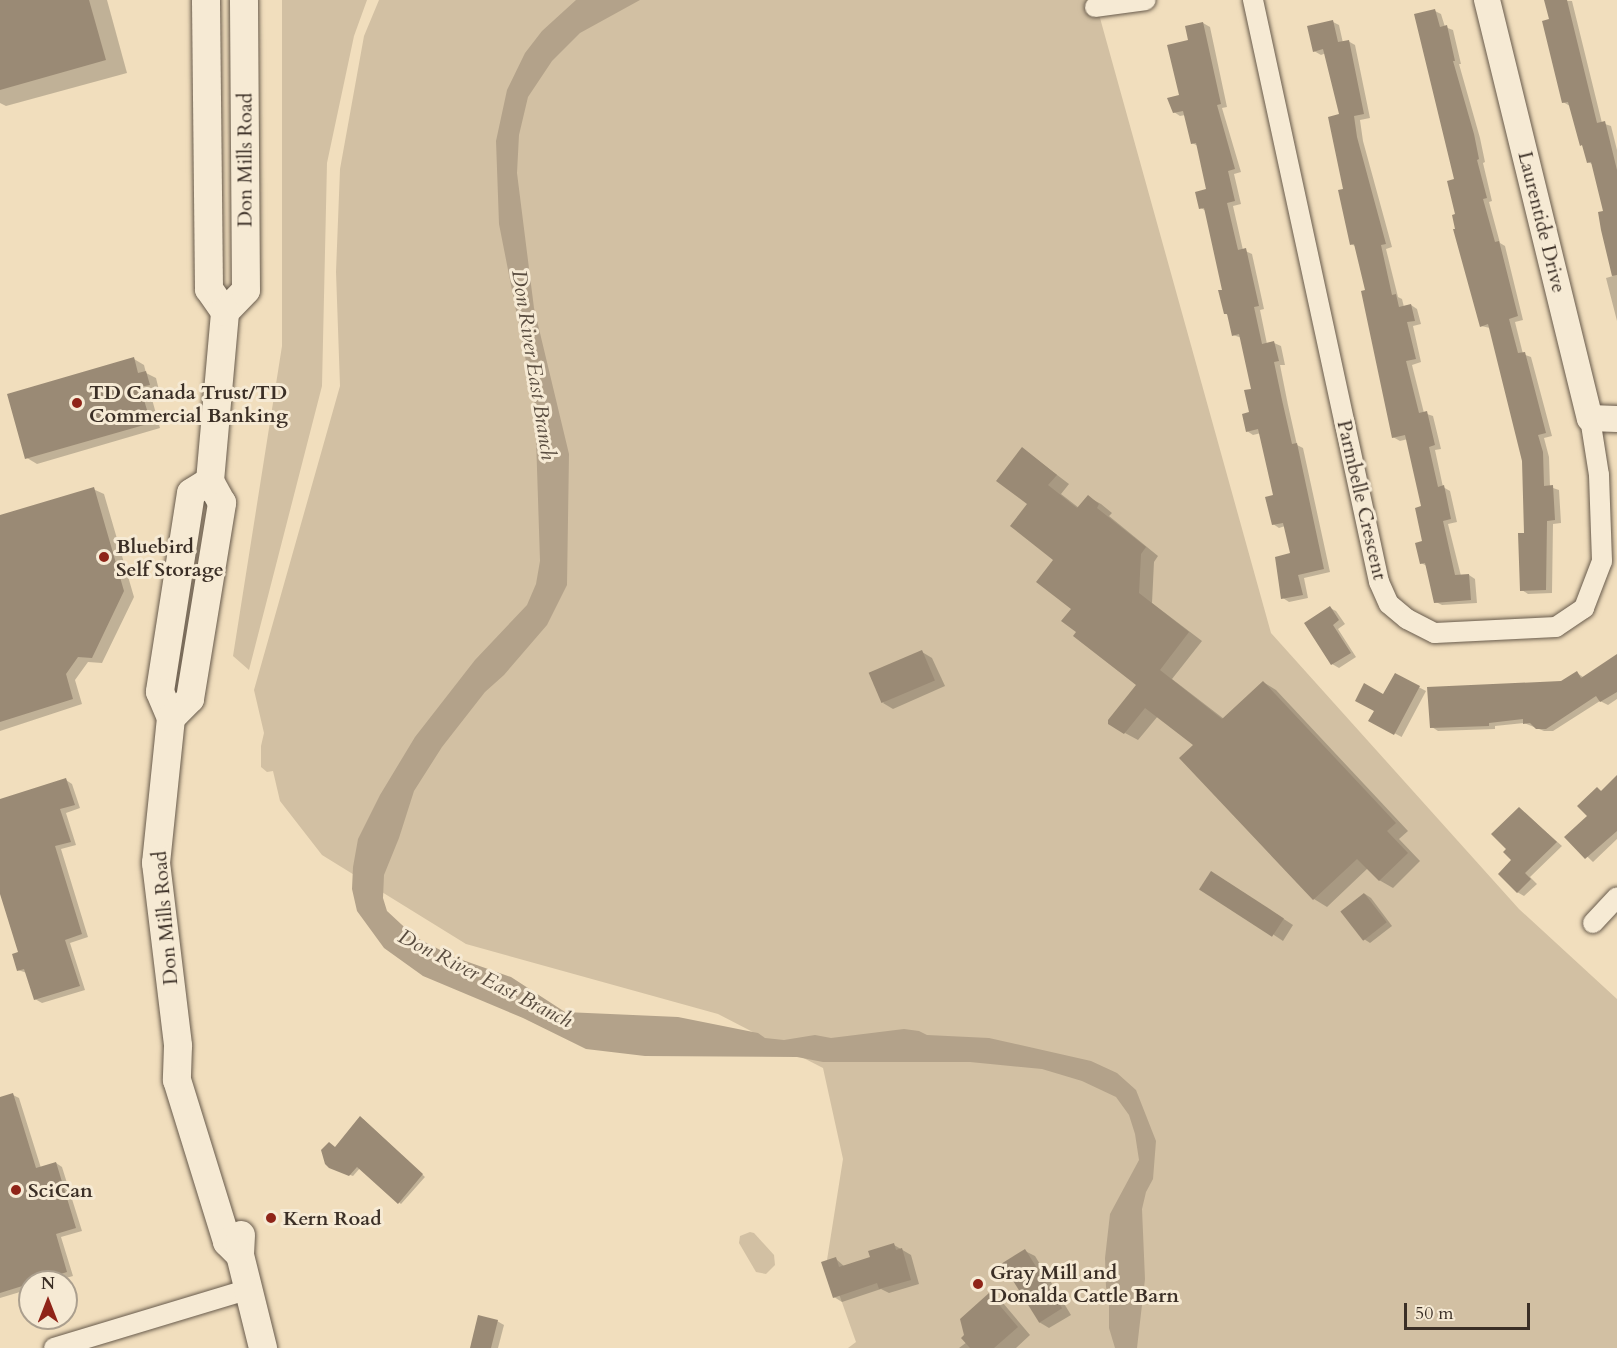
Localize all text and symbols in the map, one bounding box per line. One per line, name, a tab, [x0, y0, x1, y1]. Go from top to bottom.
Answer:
street label: Don Mills Road	[233, 93, 257, 227]
street label: Laurentide Drive	[1513, 149, 1571, 295]
water label: Don River East Branch	[506, 268, 560, 462]
place label: TD Canada Trust/TD Commercial Banking	[89, 380, 288, 427]
marker: TD Canada Trust/TD Commercial Banking	[70, 396, 84, 410]
street label: Parmbelle Crescent	[1332, 418, 1392, 582]
place label: Bluebird Self Storage	[116, 534, 224, 581]
marker: Bluebird Self Storage	[97, 550, 111, 564]
street label: Don Mills Road	[147, 850, 183, 986]
water label: Don River East Branch	[394, 924, 576, 1034]
place label: SciCan	[28, 1178, 93, 1202]
marker: SciCan	[9, 1183, 23, 1197]
place label: Kern Road	[283, 1206, 382, 1230]
marker: Kern Road	[264, 1211, 278, 1225]
place label: Gray Mill and Donalda Cattle Barn	[990, 1260, 1179, 1307]
north arrow	[18, 1270, 78, 1330]
text: N	[41, 1273, 55, 1295]
marker: Gray Mill and Donalda Cattle Barn	[971, 1277, 985, 1291]
scale bar	[1407, 1291, 1533, 1329]
text: 50 m	[1415, 1301, 1454, 1326]

